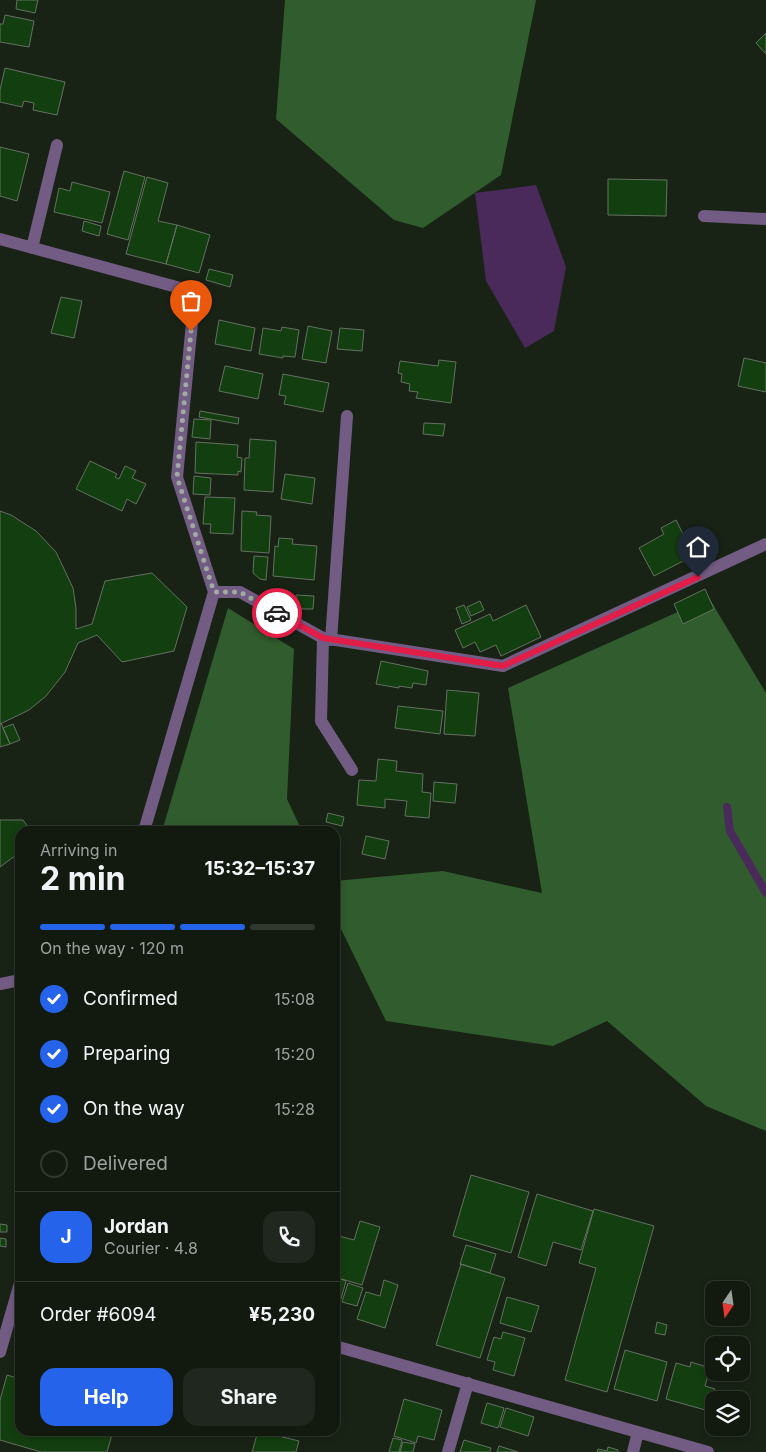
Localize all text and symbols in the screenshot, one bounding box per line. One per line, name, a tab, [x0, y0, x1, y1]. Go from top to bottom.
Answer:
pin	[170, 280, 212, 331]
icon: bag	[177, 287, 205, 315]
pin	[677, 526, 719, 577]
icon: home	[684, 533, 712, 561]
courier	[252, 588, 302, 638]
icon: car	[263, 599, 291, 627]
text: Arriving in	[40, 840, 117, 860]
text: 15:32–15:37	[205, 857, 315, 880]
text: 2 min	[40, 859, 126, 898]
text: On the way · 120 m	[40, 938, 184, 958]
icon: check	[40, 985, 68, 1013]
text: Confirmed	[83, 987, 178, 1010]
text: 15:08	[274, 989, 315, 1009]
icon: check	[40, 1040, 68, 1068]
text: Preparing	[83, 1042, 170, 1065]
text: 15:20	[274, 1044, 315, 1064]
icon: check	[40, 1095, 68, 1123]
text: On the way	[83, 1097, 185, 1120]
text: 15:28	[275, 1099, 315, 1119]
text: Delivered	[83, 1152, 168, 1175]
button: phone	[263, 1211, 315, 1263]
text: Jordan	[104, 1215, 169, 1238]
text: J	[60, 1225, 72, 1248]
text: Courier · 4.8	[104, 1238, 198, 1258]
north arrow	[705, 1281, 750, 1326]
map controls	[705, 1281, 750, 1436]
text: Order #6094	[40, 1303, 156, 1326]
text: ¥5,230	[249, 1303, 315, 1326]
button: locate	[705, 1336, 750, 1381]
button: Help	[40, 1368, 173, 1426]
button: Share	[183, 1368, 315, 1426]
button: layers	[705, 1391, 750, 1436]

